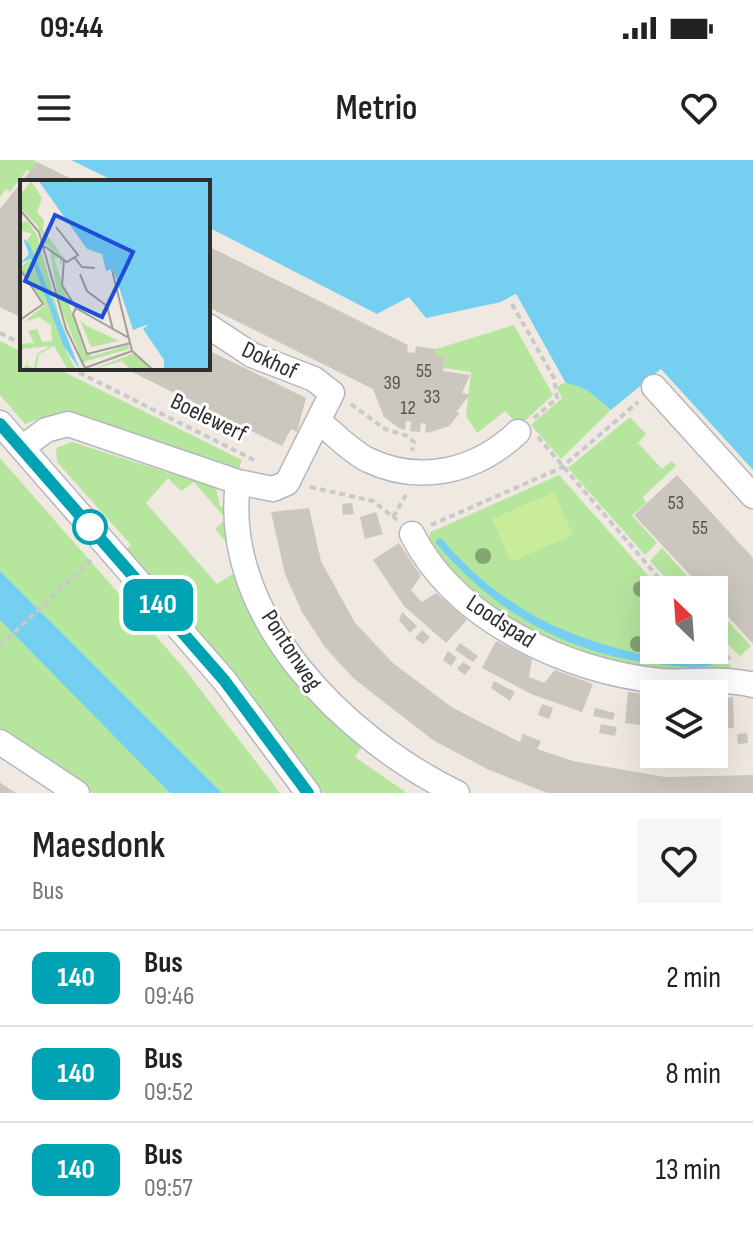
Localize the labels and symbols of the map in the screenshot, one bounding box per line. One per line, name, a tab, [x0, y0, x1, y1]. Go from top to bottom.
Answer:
inset map	[20, 180, 210, 370]
street label: Dokhof	[237, 335, 303, 386]
house number: 55	[416, 359, 432, 383]
house number: 39	[383, 371, 401, 395]
house number: 33	[424, 385, 440, 409]
street label: Boelewerf	[166, 387, 253, 449]
house number: 12	[400, 396, 416, 420]
house number: 53	[668, 491, 684, 515]
unlabelled marker	[73, 510, 107, 544]
house number: 55	[692, 516, 708, 540]
north arrow	[640, 576, 728, 664]
line badge: 140	[112, 579, 204, 631]
street label: Loodspad	[461, 588, 541, 654]
street label: Pontonweg	[255, 604, 328, 696]

